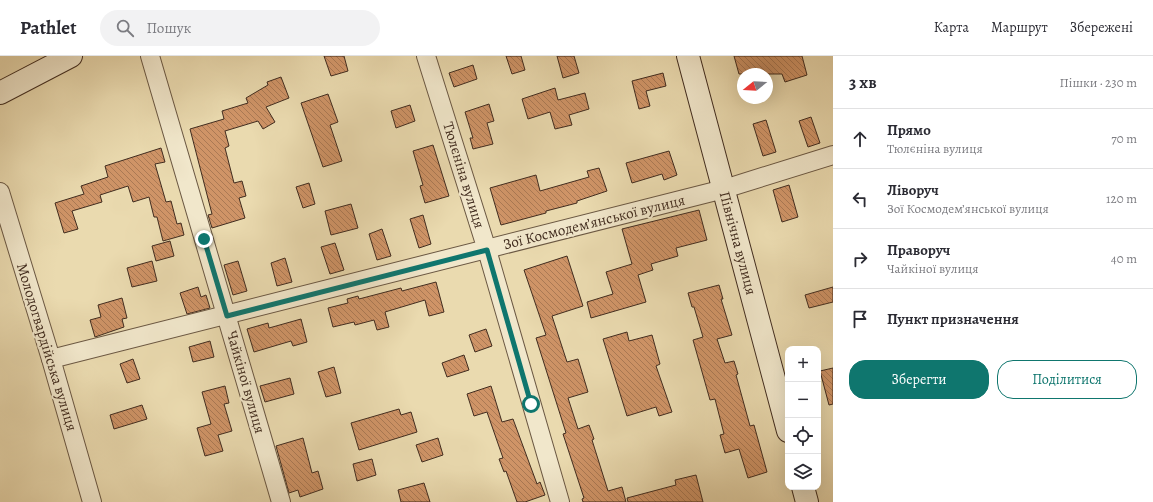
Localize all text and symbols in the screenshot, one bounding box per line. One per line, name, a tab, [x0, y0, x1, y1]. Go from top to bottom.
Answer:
search box	[100, 10, 380, 46]
text: Pathlet	[20, 15, 76, 41]
icon: search	[114, 17, 136, 39]
text: Пошук	[146, 18, 191, 38]
text: Карта	[934, 18, 969, 37]
text: Маршрут	[991, 18, 1048, 37]
text: Збережені	[1070, 18, 1133, 37]
north arrow	[737, 68, 773, 104]
text: 3 хв	[849, 71, 877, 94]
text: Пішки · 230 m	[1060, 74, 1137, 91]
street label: Тюлєніна вулиця	[438, 119, 490, 231]
text: Прямо	[887, 120, 931, 140]
icon: ahead	[849, 128, 871, 150]
text: 70 m	[1111, 130, 1137, 147]
text: Тюлєніна вулиця	[887, 140, 983, 157]
text: Ліворуч	[887, 180, 939, 200]
icon: left	[849, 188, 871, 210]
street label: Північна вулиця	[715, 189, 761, 297]
street label: Зої Космодем’янської вулиця	[501, 190, 687, 254]
text: 120 m	[1106, 190, 1137, 207]
text: Зої Космодем’янської вулиця	[887, 200, 1049, 217]
route end	[195, 230, 213, 248]
text: Праворуч	[887, 240, 950, 260]
icon: right	[849, 248, 871, 270]
text: 40 m	[1111, 250, 1137, 267]
text: Чайкіної вулиця	[887, 260, 979, 277]
street label: Молодогвардійська вулиця	[12, 261, 82, 433]
icon: arrive	[849, 308, 871, 330]
text: Пункт призначення	[887, 309, 1019, 329]
street label: Чайкіної вулиця	[222, 328, 270, 436]
map controls	[785, 346, 821, 490]
button: +	[785, 346, 821, 382]
button: Зберегти	[849, 360, 989, 399]
button: Поділитися	[997, 360, 1137, 399]
button: −	[785, 382, 821, 418]
route start	[522, 395, 540, 413]
button: locate	[785, 418, 821, 454]
button: layers	[785, 454, 821, 490]

